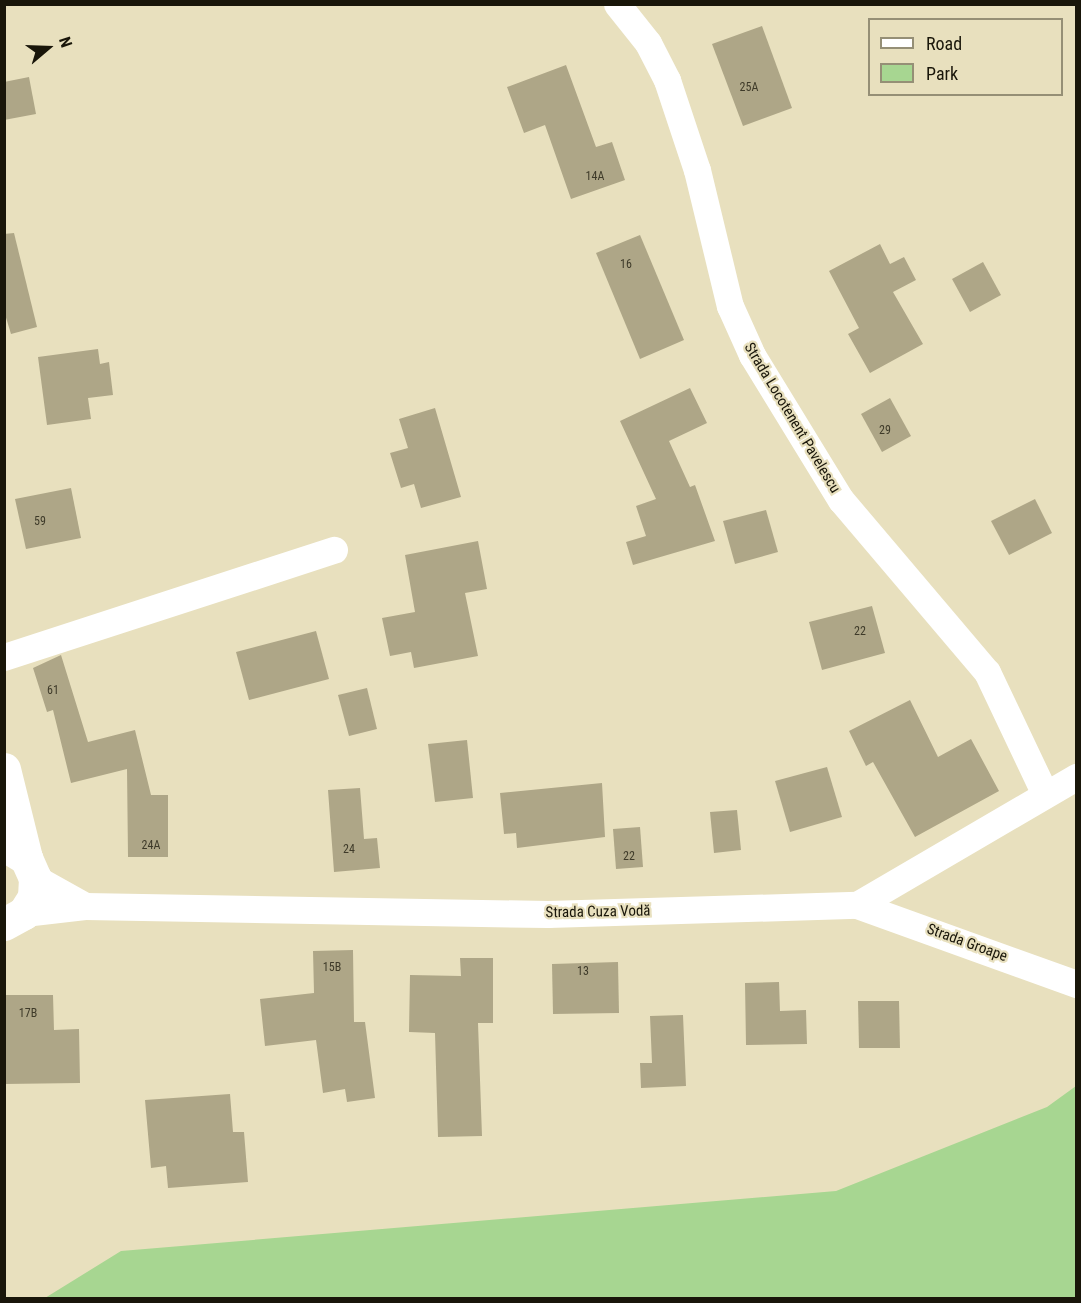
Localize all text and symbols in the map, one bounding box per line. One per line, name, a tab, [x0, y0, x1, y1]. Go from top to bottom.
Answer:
north arrow	[18, 18, 78, 78]
legend	[868, 18, 1063, 96]
text: Road	[926, 33, 962, 54]
text: N	[55, 34, 76, 50]
text: Park	[926, 63, 958, 84]
house number: 25A	[740, 81, 758, 95]
house number: 14A	[586, 170, 604, 184]
house number: 16	[620, 258, 632, 272]
street label: Strada Locotenent Pavelescu	[740, 340, 844, 496]
house number: 29	[879, 424, 891, 438]
house number: 59	[34, 515, 46, 529]
house number: 22	[854, 625, 866, 639]
house number: 61	[47, 684, 59, 698]
house number: 24A	[142, 839, 160, 853]
house number: 24	[343, 843, 355, 857]
house number: 22	[623, 850, 635, 864]
street label: Strada Cuza Vodă	[545, 902, 651, 922]
street label: Strada Groape	[924, 920, 1010, 966]
house number: 15B	[323, 961, 341, 975]
house number: 13	[577, 965, 589, 979]
house number: 17B	[19, 1007, 37, 1021]

